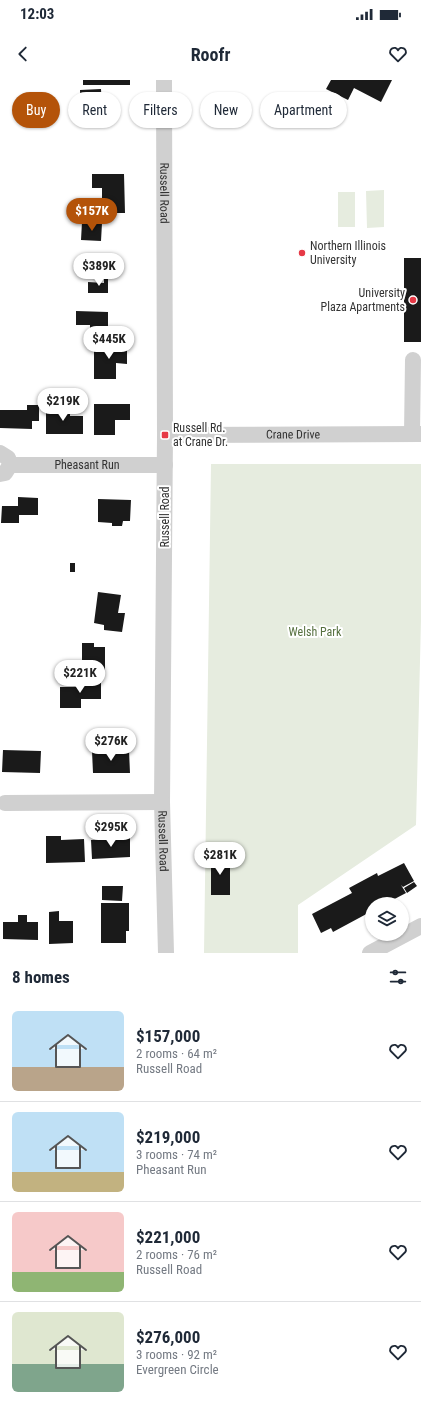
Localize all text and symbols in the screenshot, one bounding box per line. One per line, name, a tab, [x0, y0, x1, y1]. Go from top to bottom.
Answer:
text: 12:03	[20, 5, 54, 23]
icon: back	[12, 43, 34, 65]
icon: heart	[387, 43, 409, 65]
text: Roofr	[191, 44, 230, 65]
chip: Buy	[12, 92, 60, 128]
chip: Rent	[68, 92, 121, 128]
chip: Filters	[129, 92, 192, 128]
chip: New	[200, 92, 252, 128]
chip: Apartment	[260, 92, 347, 128]
street label: Russell Road	[157, 162, 171, 224]
pin: $157K	[64, 198, 120, 232]
text: $157K	[75, 203, 109, 218]
place label: Northern Illinois University	[310, 239, 386, 267]
marker: Northern Illinois University	[297, 248, 307, 258]
pin: $389K	[71, 253, 127, 287]
text: $389K	[82, 258, 116, 273]
place label: University Plaza Apartments	[320, 286, 405, 314]
marker: University Plaza Apartments	[408, 295, 418, 305]
pin: $445K	[81, 326, 137, 360]
text: $445K	[92, 331, 126, 346]
pin: $219K	[35, 388, 91, 422]
text: $219K	[46, 393, 80, 408]
place label: Russell Rd. at Crane Dr.	[173, 421, 228, 449]
street label: Crane Drive	[266, 427, 320, 442]
marker: Russell Rd. at Crane Dr.	[160, 430, 170, 440]
street label: Pheasant Run	[54, 458, 120, 472]
street label: Russell Road	[158, 486, 172, 548]
park label: Welsh Park	[289, 625, 342, 639]
pin: $221K	[52, 660, 108, 694]
text: $221K	[63, 665, 97, 680]
pin: $276K	[83, 728, 139, 762]
text: $276K	[94, 733, 128, 748]
street label: Russell Road	[155, 810, 171, 872]
pin: $295K	[83, 814, 139, 848]
text: $295K	[94, 819, 128, 834]
pin: $281K	[192, 842, 248, 876]
text: $281K	[203, 847, 237, 862]
map controls	[365, 897, 409, 941]
button: layers	[365, 897, 409, 941]
icon: filters	[387, 966, 409, 988]
text: 8 homes	[12, 967, 70, 987]
text: $157,000	[136, 1026, 200, 1046]
icon: home	[44, 1027, 92, 1075]
icon: heart	[387, 1040, 409, 1062]
text: 2 rooms · 64 m²	[136, 1046, 217, 1061]
text: Russell Road	[136, 1061, 202, 1076]
text: $219,000	[136, 1127, 200, 1147]
icon: home	[44, 1128, 92, 1176]
icon: heart	[387, 1141, 409, 1163]
text: 3 rooms · 74 m²	[136, 1147, 217, 1162]
text: Pheasant Run	[136, 1162, 207, 1177]
text: $221,000	[136, 1227, 200, 1247]
icon: home	[44, 1228, 92, 1276]
icon: heart	[387, 1241, 409, 1263]
text: 2 rooms · 76 m²	[136, 1247, 217, 1262]
text: Russell Road	[136, 1262, 202, 1277]
text: $276,000	[136, 1327, 200, 1347]
icon: home	[44, 1328, 92, 1376]
icon: heart	[387, 1341, 409, 1363]
text: 3 rooms · 92 m²	[136, 1347, 217, 1362]
text: Evergreen Circle	[136, 1362, 219, 1377]

